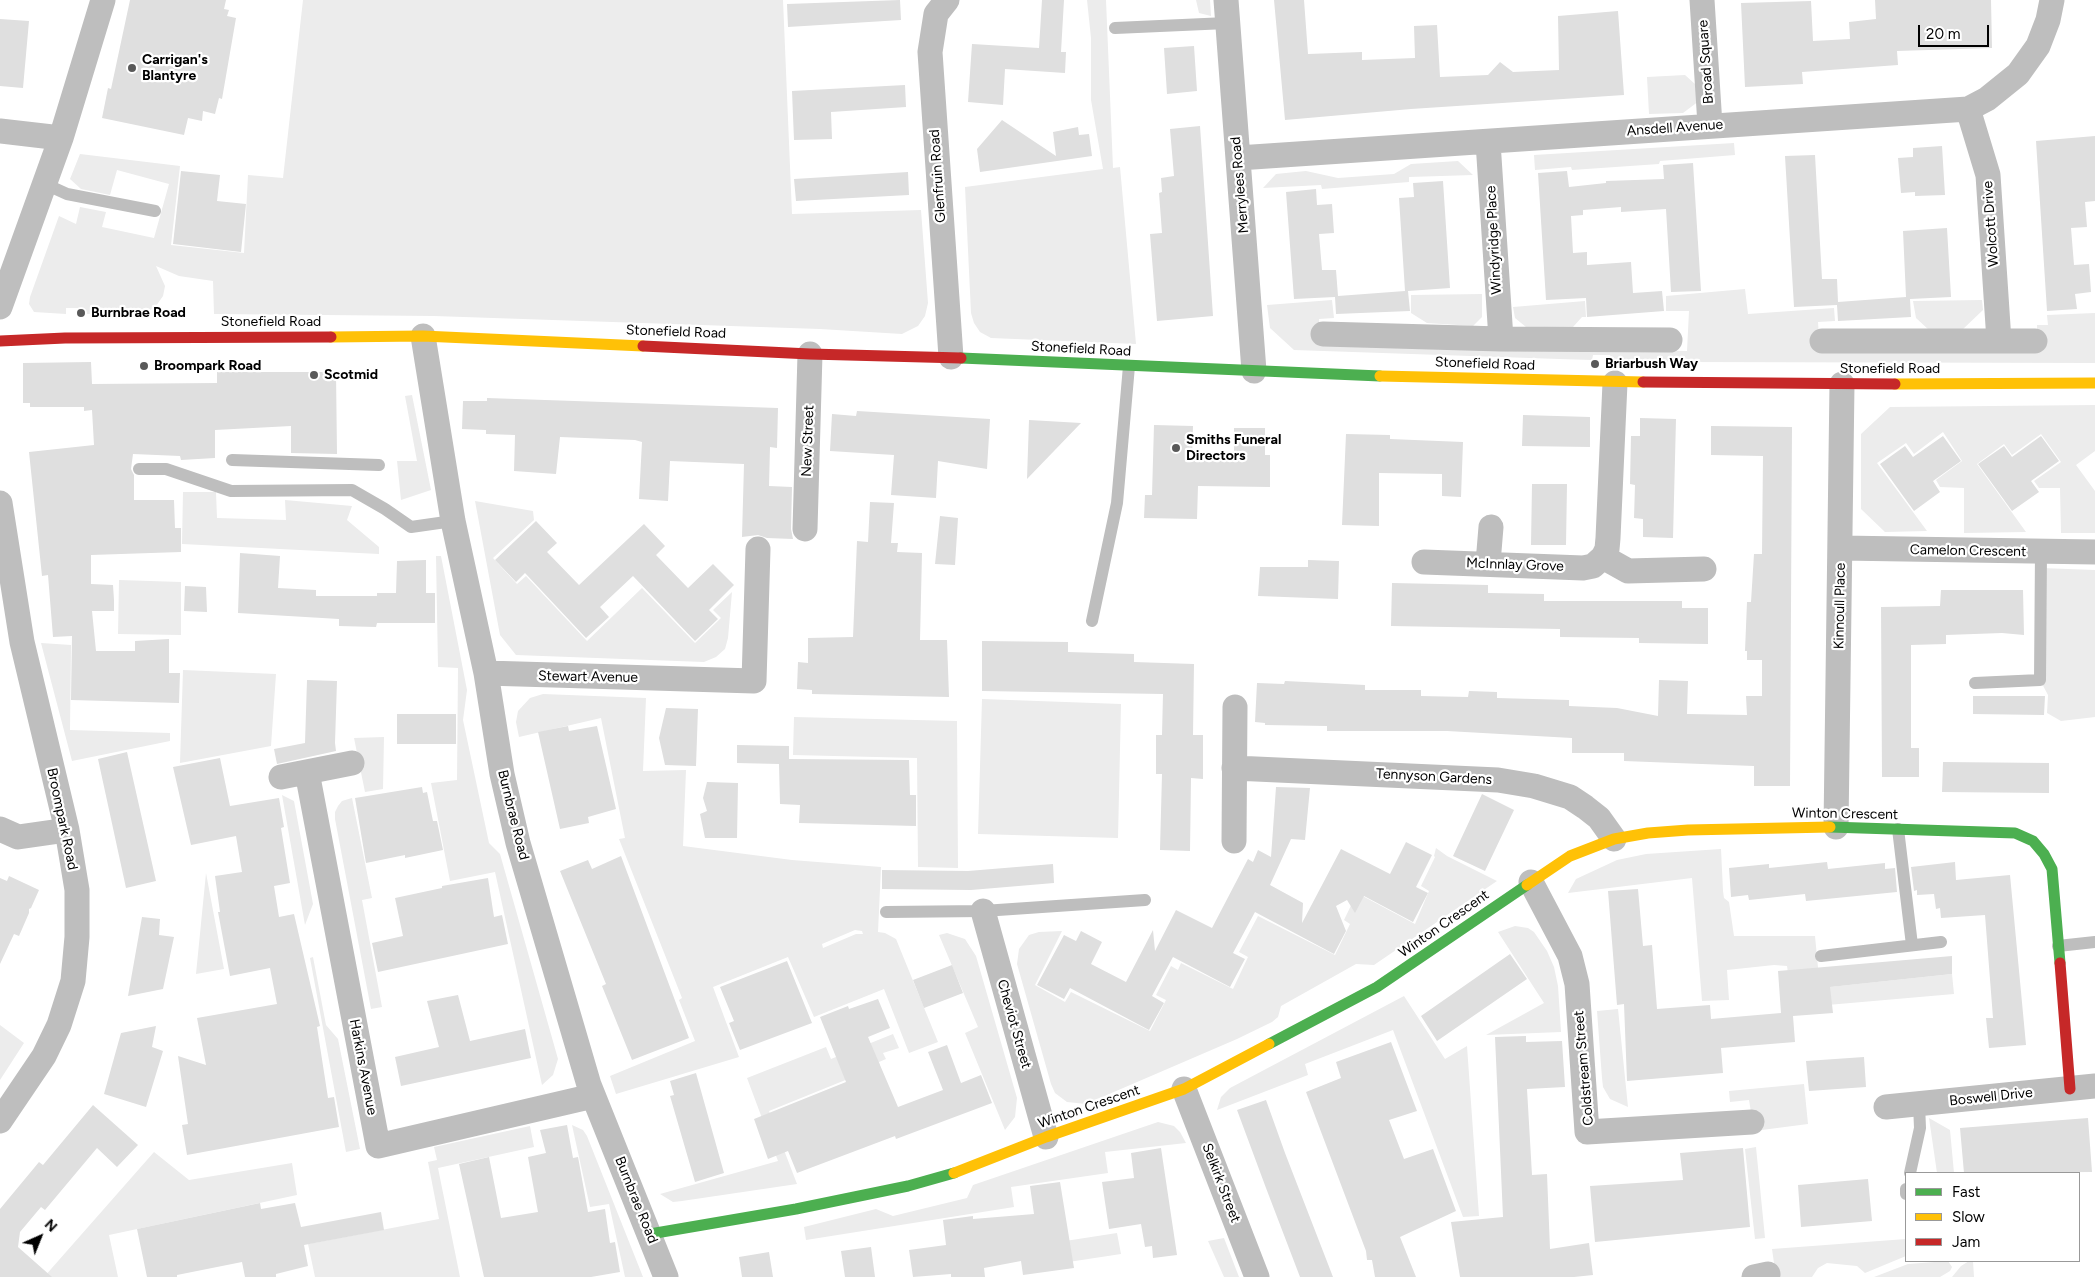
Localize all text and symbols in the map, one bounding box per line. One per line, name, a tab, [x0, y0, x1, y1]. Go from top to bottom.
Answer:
scale bar	[1920, 15, 1991, 47]
street label: Broad Square	[1695, 19, 1717, 105]
text: 20 m	[1926, 25, 1960, 43]
place label: Carrigan's Blantyre	[142, 52, 208, 84]
marker: Carrigan's Blantyre	[126, 62, 138, 74]
street label: Ansdell Avenue	[1626, 116, 1724, 140]
street label: Glenfruin Road	[926, 129, 950, 223]
street label: Merrylees Road	[1227, 136, 1253, 234]
street label: Wolcott Drive	[1980, 180, 2002, 268]
street label: Windyridge Place	[1483, 185, 1505, 295]
place label: Burnbrae Road	[91, 305, 186, 321]
marker: Burnbrae Road	[75, 307, 87, 319]
street label: Stonefield Road	[221, 314, 321, 330]
street label: Stonefield Road	[626, 322, 726, 342]
street label: Stonefield Road	[1030, 338, 1132, 360]
street label: Stonefield Road	[1435, 354, 1535, 374]
place label: Briarbush Way	[1605, 356, 1698, 372]
place label: Broompark Road	[154, 358, 261, 374]
marker: Briarbush Way	[1589, 358, 1601, 370]
marker: Broompark Road	[138, 360, 150, 372]
street label: Stonefield Road	[1840, 361, 1940, 377]
place label: Scotmid	[324, 367, 378, 383]
marker: Scotmid	[308, 369, 320, 381]
street label: New Street	[798, 405, 818, 477]
place label: Smiths Funeral Directors	[1186, 432, 1281, 464]
marker: Smiths Funeral Directors	[1170, 442, 1182, 454]
street label: Camelon Crescent	[1910, 542, 2026, 560]
street label: McInnlay Grove	[1466, 555, 1564, 575]
street label: Kinnoull Place	[1831, 563, 1849, 649]
street label: Stewart Avenue	[538, 668, 638, 686]
street label: Broompark Road	[43, 766, 81, 872]
street label: Tennyson Gardens	[1376, 766, 1492, 788]
street label: Burnbrae Road	[494, 768, 532, 862]
street label: Winton Crescent	[1792, 805, 1898, 823]
street label: Winton Crescent	[1396, 887, 1492, 961]
street label: Cheviot Street	[993, 977, 1035, 1071]
street label: Coldstream Street	[1571, 1010, 1597, 1126]
street label: Harkins Avenue	[345, 1018, 381, 1116]
street label: Winton Crescent	[1036, 1082, 1142, 1132]
street label: Boswell Drive	[1949, 1084, 2033, 1110]
street label: Selkirk Street	[1198, 1141, 1244, 1225]
street label: Burnbrae Road	[611, 1154, 661, 1246]
legend	[1905, 1172, 2080, 1262]
text: Fast	[1952, 1183, 1980, 1201]
text: Slow	[1952, 1208, 1985, 1226]
north arrow	[15, 1212, 65, 1262]
text: N	[41, 1216, 61, 1236]
text: Jam	[1952, 1233, 1980, 1251]

